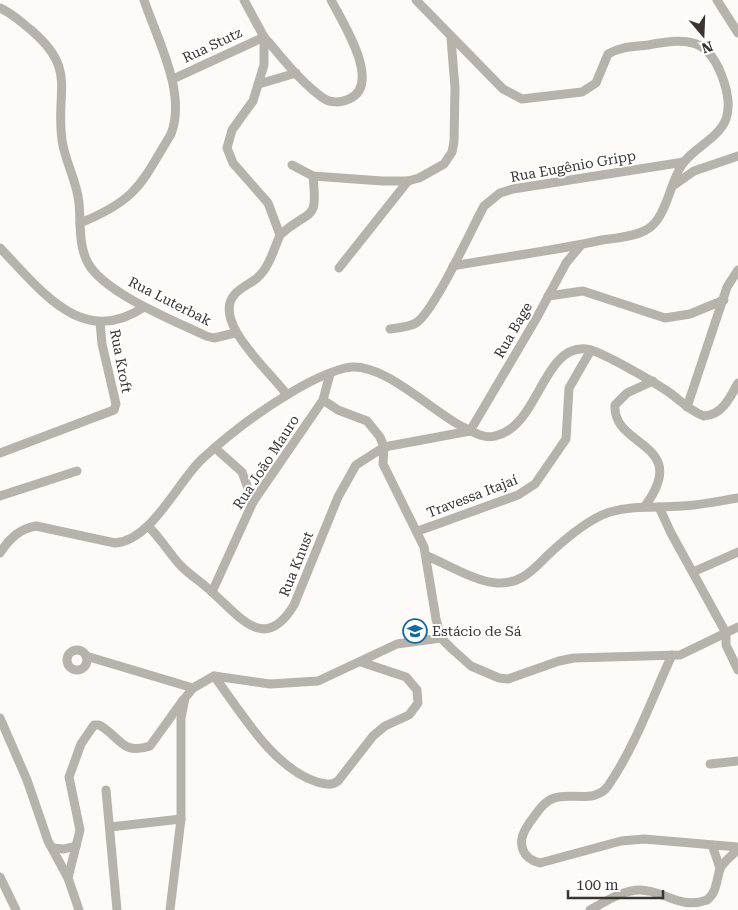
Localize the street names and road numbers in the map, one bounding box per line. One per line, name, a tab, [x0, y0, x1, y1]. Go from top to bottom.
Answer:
street label: Rua Stutz	[180, 24, 245, 66]
street label: Rua Eugênio Gripp	[509, 147, 637, 185]
street label: Rua Luterbak	[126, 273, 214, 329]
street label: Rua Bage	[491, 299, 535, 361]
street label: Rua Kroft	[107, 328, 135, 394]
street label: Rua João Mauro	[230, 412, 302, 512]
street label: Travessa Itajaí	[424, 471, 520, 521]
street label: Rua Knust	[276, 529, 316, 599]

